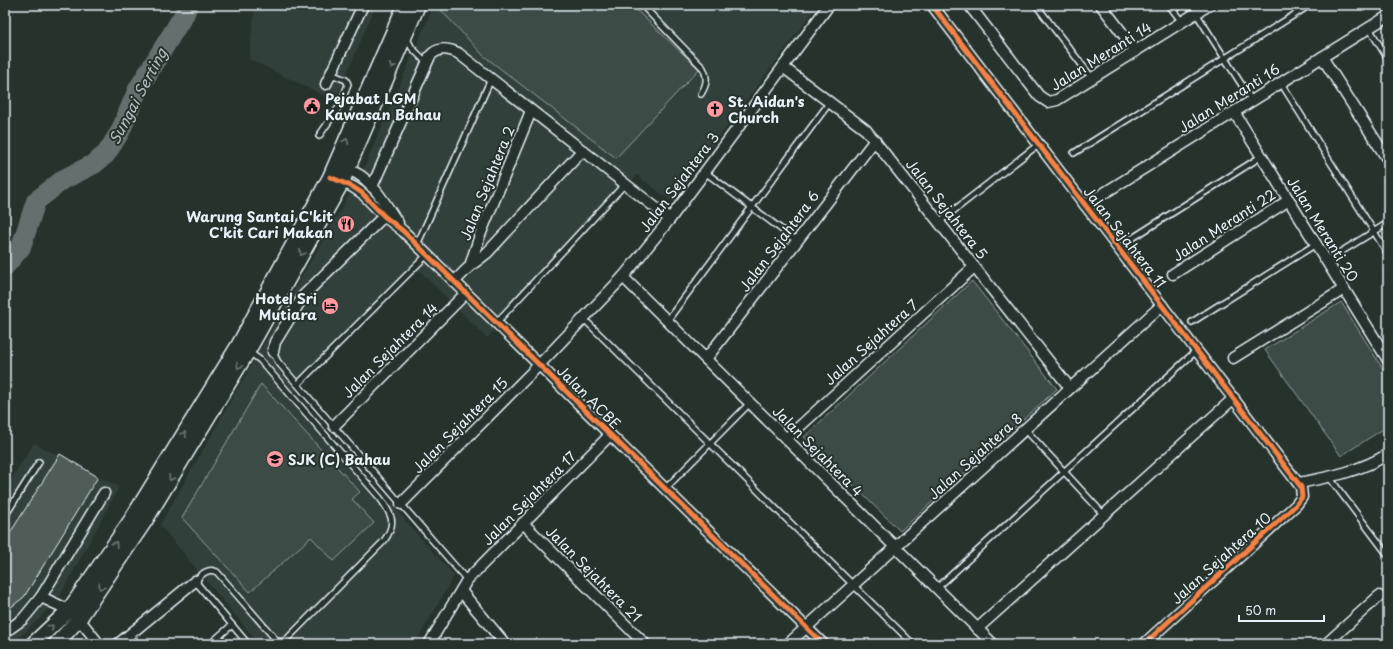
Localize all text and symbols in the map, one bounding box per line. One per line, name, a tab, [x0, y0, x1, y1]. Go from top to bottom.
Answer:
street label: Jalan Meranti 14	[1046, 16, 1156, 96]
water label: Sungai Serting	[102, 43, 173, 148]
street label: Jalan Meranti 16	[1174, 58, 1284, 138]
one-way arrow	[388, 63, 396, 70]
place label: Pejabat LGM Kawasan Bahau	[325, 88, 441, 125]
place label: St. Aidan's Church	[728, 91, 805, 128]
public building icon: Pejabat LGM Kawasan Bahau	[302, 96, 322, 116]
church icon: St. Aidan's Church	[705, 99, 725, 119]
street label: Jalan Sejahtera 2	[454, 123, 520, 243]
street label: Jalan Sejahtera 3	[634, 127, 724, 237]
one-way arrow	[341, 138, 349, 145]
street label: Jalan Sejahtera 5	[901, 154, 993, 264]
street label: Jalan Meranti 20	[1282, 172, 1364, 286]
street label: Jalan Sejahtera 11	[1079, 182, 1171, 292]
street label: Jalan Meranti 22	[1168, 184, 1280, 266]
street label: Jalan Sejahtera 6	[734, 186, 824, 296]
place label: Warung Santai C'kit C'kit Cari Makan	[186, 206, 333, 243]
restaurant icon: Warung Santai C'kit C'kit Cari Makan	[336, 214, 356, 234]
one-way arrow	[300, 249, 307, 256]
place label: Hotel Sri Mutiara	[255, 288, 317, 325]
street label: Jalan Sejahtera 7	[820, 294, 922, 390]
hotel icon: Hotel Sri Mutiara	[320, 296, 340, 316]
street label: Jalan Sejahtera 14	[338, 298, 442, 402]
street label: Jalan ACBE	[552, 360, 626, 434]
one-way arrow	[236, 362, 243, 369]
street label: Jalan Sejahtera 15	[407, 372, 513, 478]
street label: Jalan Sejahtera 4	[768, 401, 868, 501]
street label: Jalan Sejahtera 8	[923, 408, 1027, 504]
one-way arrow	[179, 431, 186, 438]
street label: Jalan Sejahtera 17	[477, 446, 581, 550]
school or university icon: SJK (C) Bahau	[265, 449, 285, 469]
place label: SJK (C) Bahau	[288, 449, 391, 470]
one-way arrow	[169, 473, 176, 480]
street label: Jalan Sejahtera 10	[1166, 507, 1276, 609]
street label: Jalan Sejahtera 21	[541, 521, 647, 627]
one-way arrow	[110, 541, 117, 548]
one-way arrow	[98, 583, 106, 590]
scale bar	[1239, 597, 1324, 623]
text: 50 m	[1245, 601, 1276, 619]
one-way arrow	[46, 624, 54, 632]

